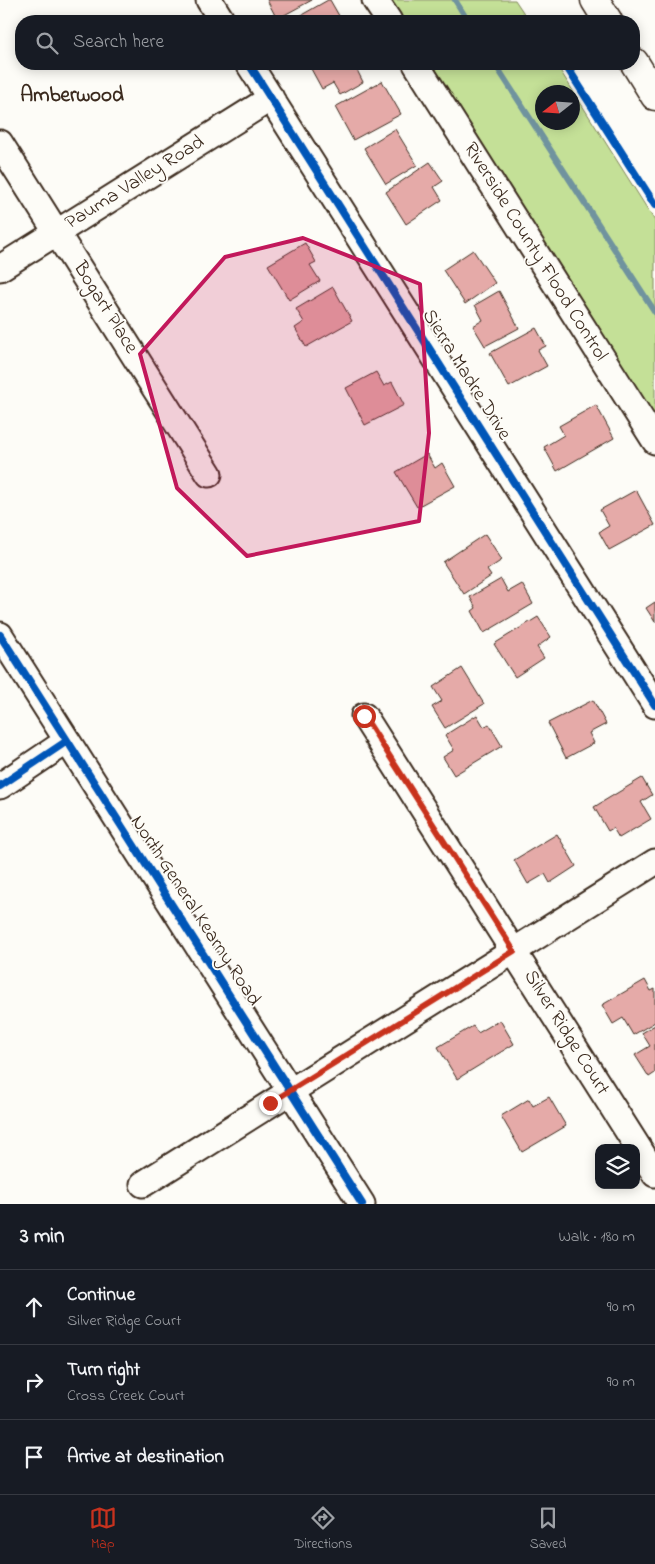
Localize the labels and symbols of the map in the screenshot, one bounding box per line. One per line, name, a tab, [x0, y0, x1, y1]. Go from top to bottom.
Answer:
district label: Amberwood	[20, 81, 124, 111]
north arrow	[535, 85, 580, 130]
street label: Pauma Valley Road	[60, 128, 210, 238]
street label: Riverside County Flood Control	[456, 137, 614, 367]
street label: Bogart Place	[64, 255, 145, 360]
street label: Sierra Madre Drive	[414, 304, 518, 446]
route start	[353, 705, 376, 728]
street label: North General Kearny Road	[122, 810, 268, 1012]
street label: Silver Ridge Court	[515, 965, 616, 1102]
route end	[259, 1092, 282, 1115]

